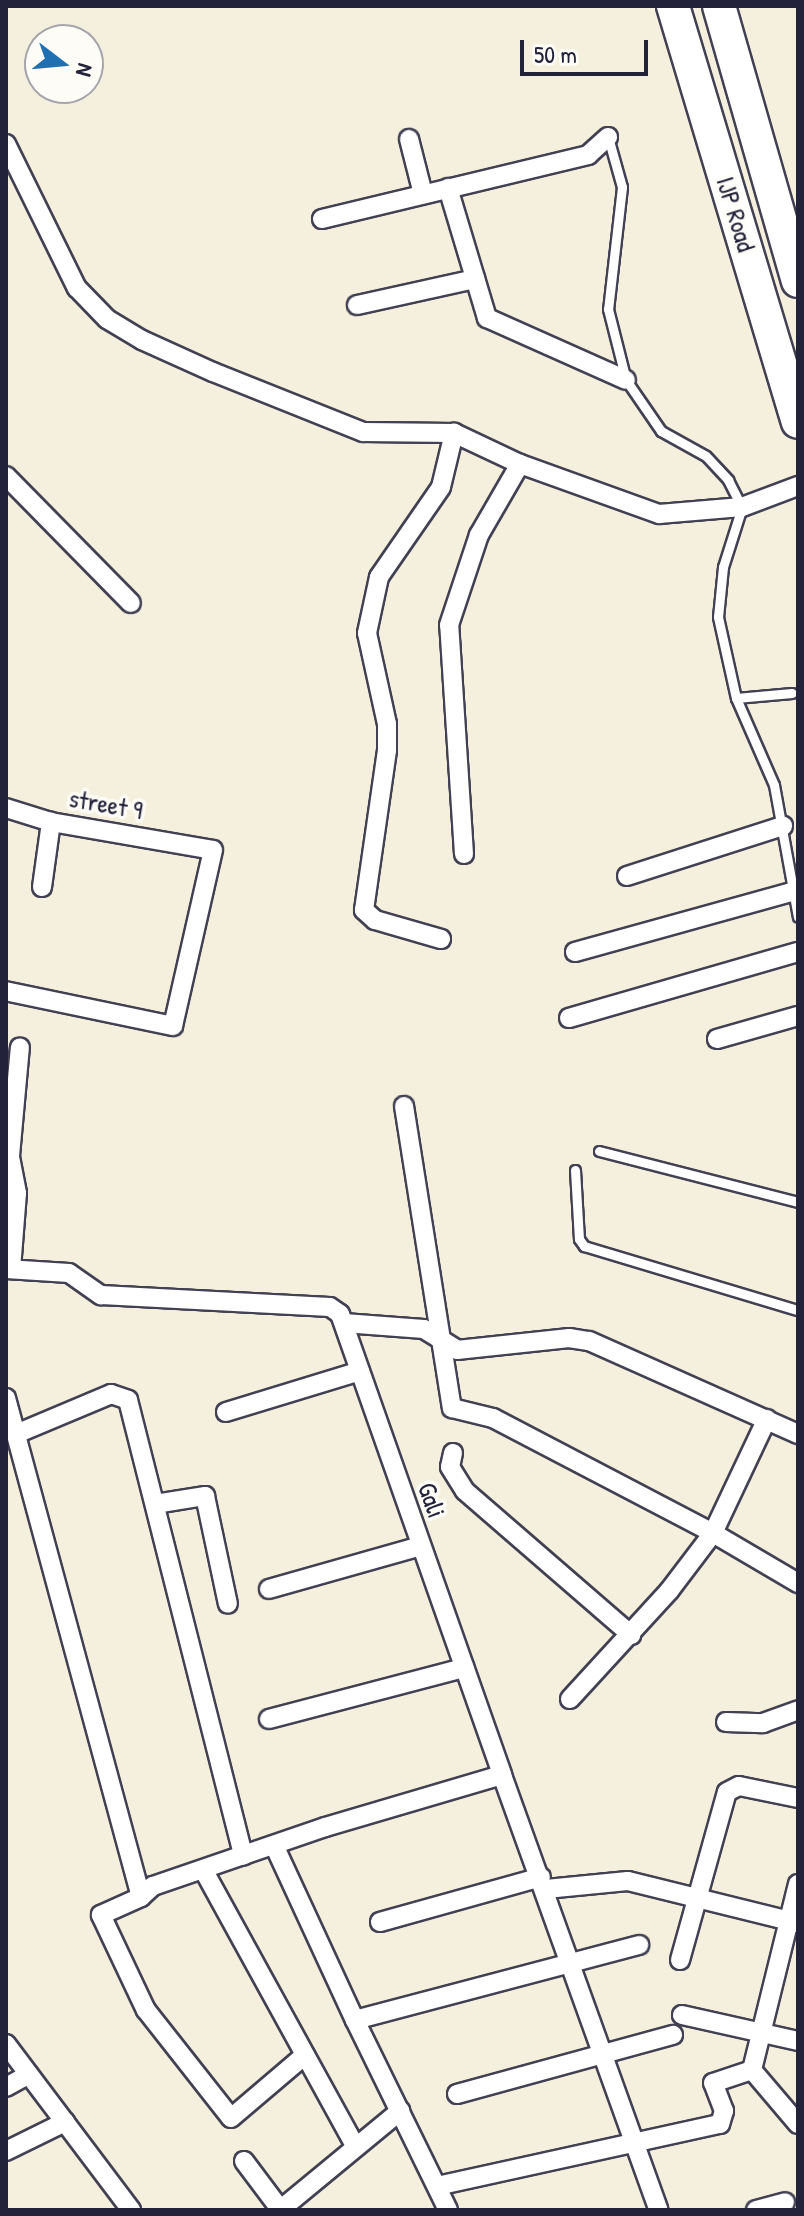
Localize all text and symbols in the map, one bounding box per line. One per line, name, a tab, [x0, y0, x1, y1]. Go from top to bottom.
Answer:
north arrow	[24, 24, 104, 104]
scale bar	[524, 24, 652, 74]
text: 50 m	[534, 38, 577, 70]
text: N	[69, 60, 101, 80]
street label: IJP Road	[710, 173, 762, 255]
street label: street 9	[67, 782, 145, 826]
street label: Gali	[411, 1478, 453, 1522]

